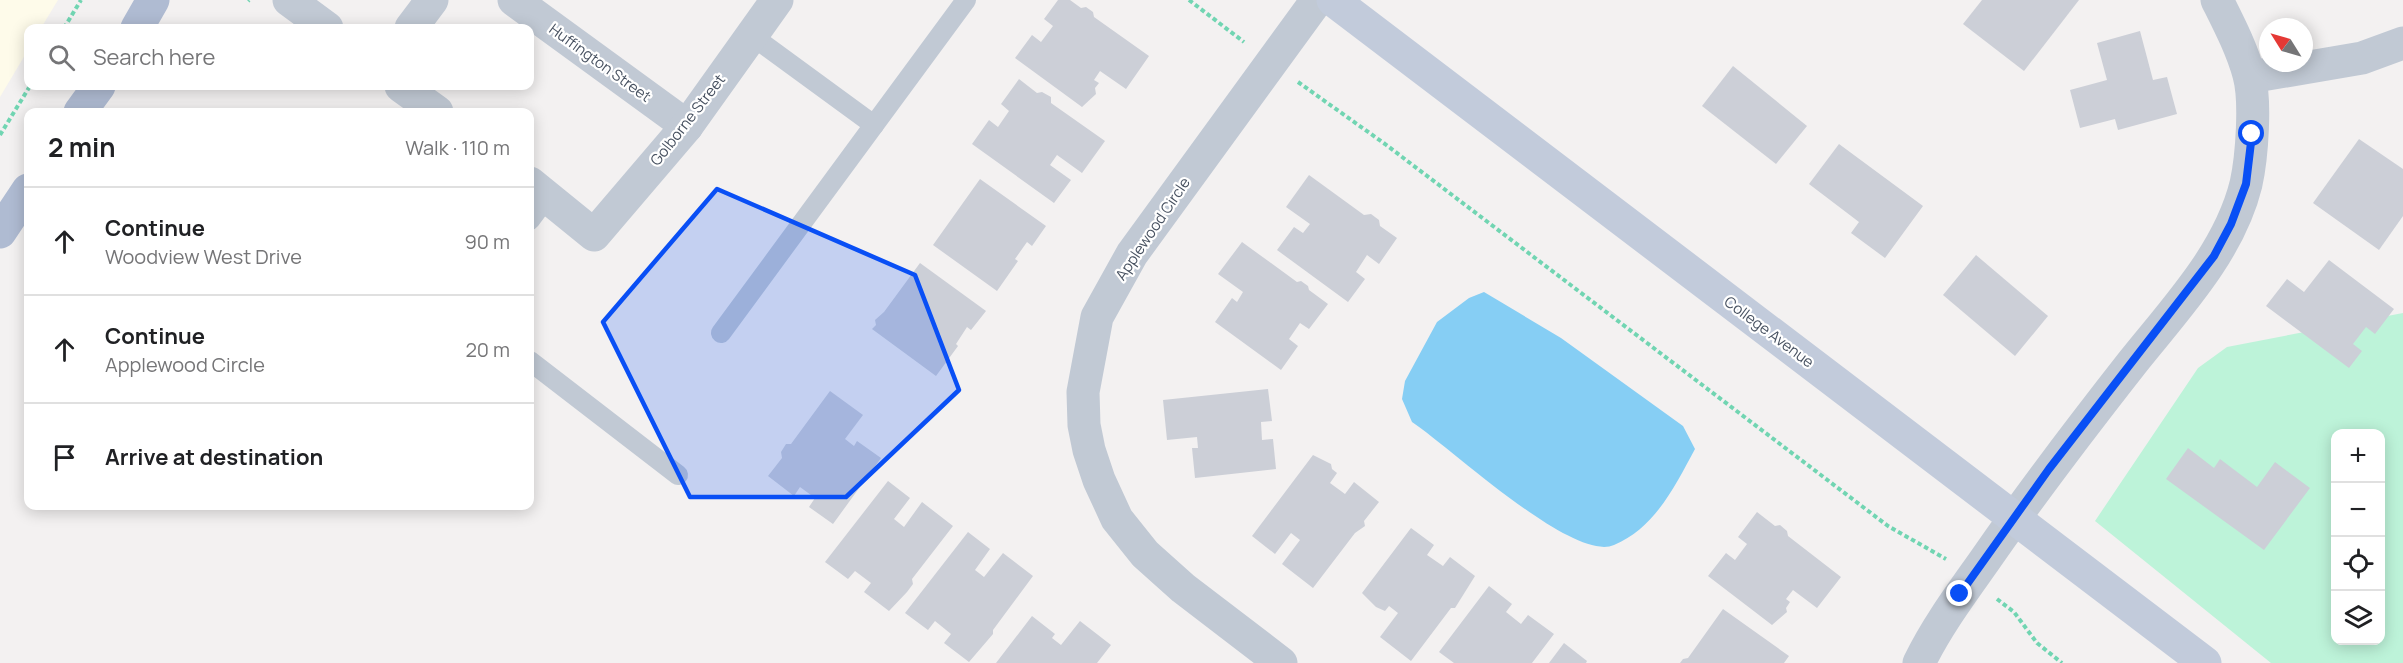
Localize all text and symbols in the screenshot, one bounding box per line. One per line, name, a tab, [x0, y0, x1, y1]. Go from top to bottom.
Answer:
street label: Huffington Street	[545, 18, 655, 107]
north arrow	[2259, 18, 2313, 72]
search box	[24, 24, 534, 90]
icon: search	[45, 41, 78, 74]
text: Search here	[93, 42, 215, 72]
street label: Golborne Street	[645, 70, 730, 170]
route start	[2238, 120, 2264, 146]
text: 2 min	[48, 129, 116, 165]
text: Walk · 110 m	[405, 134, 510, 161]
street label: Applewood Circle	[1110, 173, 1195, 284]
text: Continue	[105, 213, 205, 243]
icon: ahead	[48, 225, 81, 258]
text: 90 m	[464, 228, 510, 255]
text: Woodview West Drive	[105, 243, 302, 270]
street label: College Avenue	[1720, 291, 1819, 372]
text: Continue	[105, 321, 205, 351]
icon: ahead	[48, 333, 81, 366]
text: 20 m	[465, 336, 510, 363]
text: Applewood Circle	[105, 351, 265, 378]
map controls	[2331, 429, 2385, 645]
button: +	[2331, 429, 2385, 483]
icon: arrive	[48, 441, 81, 474]
text: Arrive at destination	[105, 442, 323, 472]
button: −	[2331, 483, 2385, 537]
button: locate	[2331, 537, 2385, 591]
route end	[1946, 580, 1972, 606]
button: layers	[2331, 591, 2385, 645]

